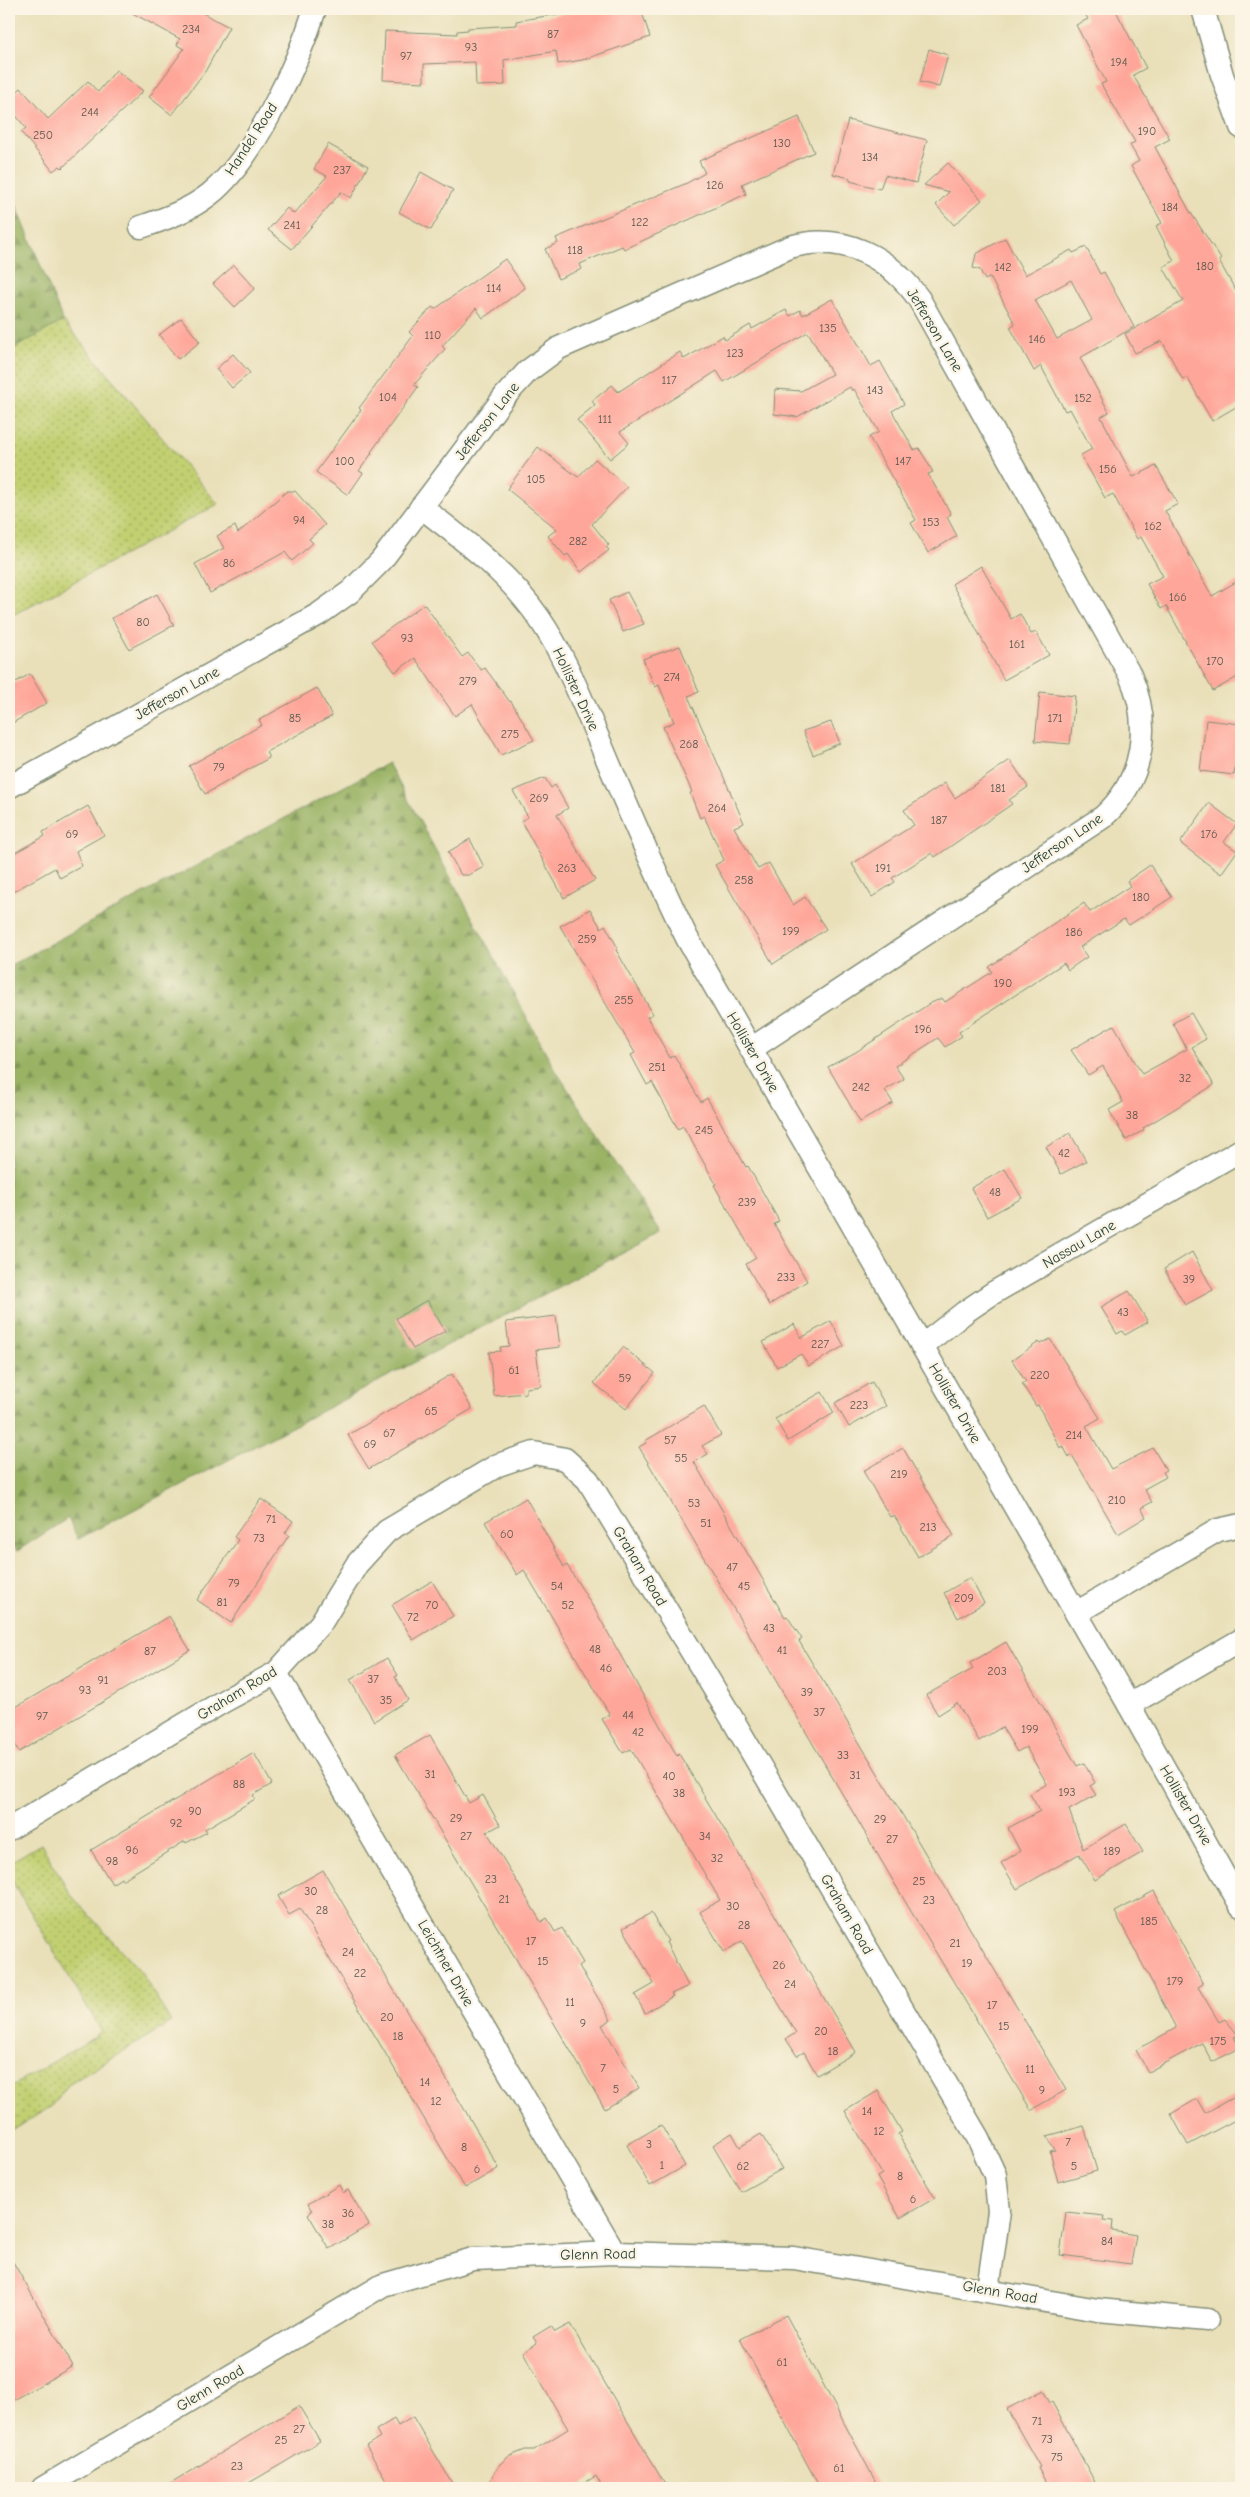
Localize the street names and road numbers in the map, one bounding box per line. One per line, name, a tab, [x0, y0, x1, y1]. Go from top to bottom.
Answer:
street label: Handel Road	[221, 99, 281, 179]
street label: Jefferson Lane	[903, 285, 967, 375]
street label: Jefferson Lane	[451, 378, 523, 464]
street label: Hollister Drive	[549, 645, 603, 734]
street label: Jefferson Lane	[131, 662, 223, 724]
street label: Jefferson Lane	[1018, 809, 1106, 877]
street label: Hollister Drive	[723, 1009, 783, 1096]
street label: Nassau Lane	[1039, 1216, 1119, 1272]
street label: Hollister Drive	[925, 1360, 985, 1447]
street label: Graham Road	[609, 1523, 671, 1609]
street label: Graham Road	[194, 1662, 280, 1724]
street label: Hollister Drive	[1156, 1762, 1216, 1849]
street label: Graham Road	[817, 1871, 877, 1957]
street label: Leichtner Drive	[414, 1917, 478, 2010]
street label: Glenn Road	[560, 2244, 636, 2264]
street label: Glenn Road	[961, 2277, 1039, 2307]
street label: Glenn Road	[173, 2361, 247, 2415]

